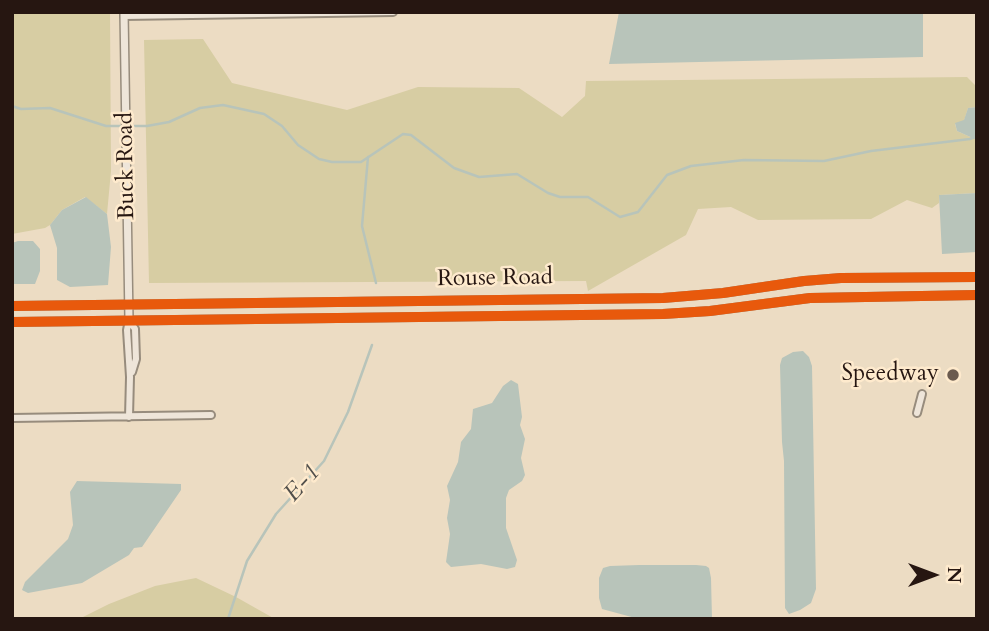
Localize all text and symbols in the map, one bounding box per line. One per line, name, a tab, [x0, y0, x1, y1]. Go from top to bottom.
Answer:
street label: Buck Road	[112, 112, 142, 220]
street label: Rouse Road	[437, 264, 553, 294]
place label: Speedway	[842, 361, 939, 389]
marker: Speedway	[945, 367, 961, 383]
water label: E-1	[279, 460, 327, 508]
north arrow	[898, 540, 968, 610]
text: N	[941, 567, 967, 583]

